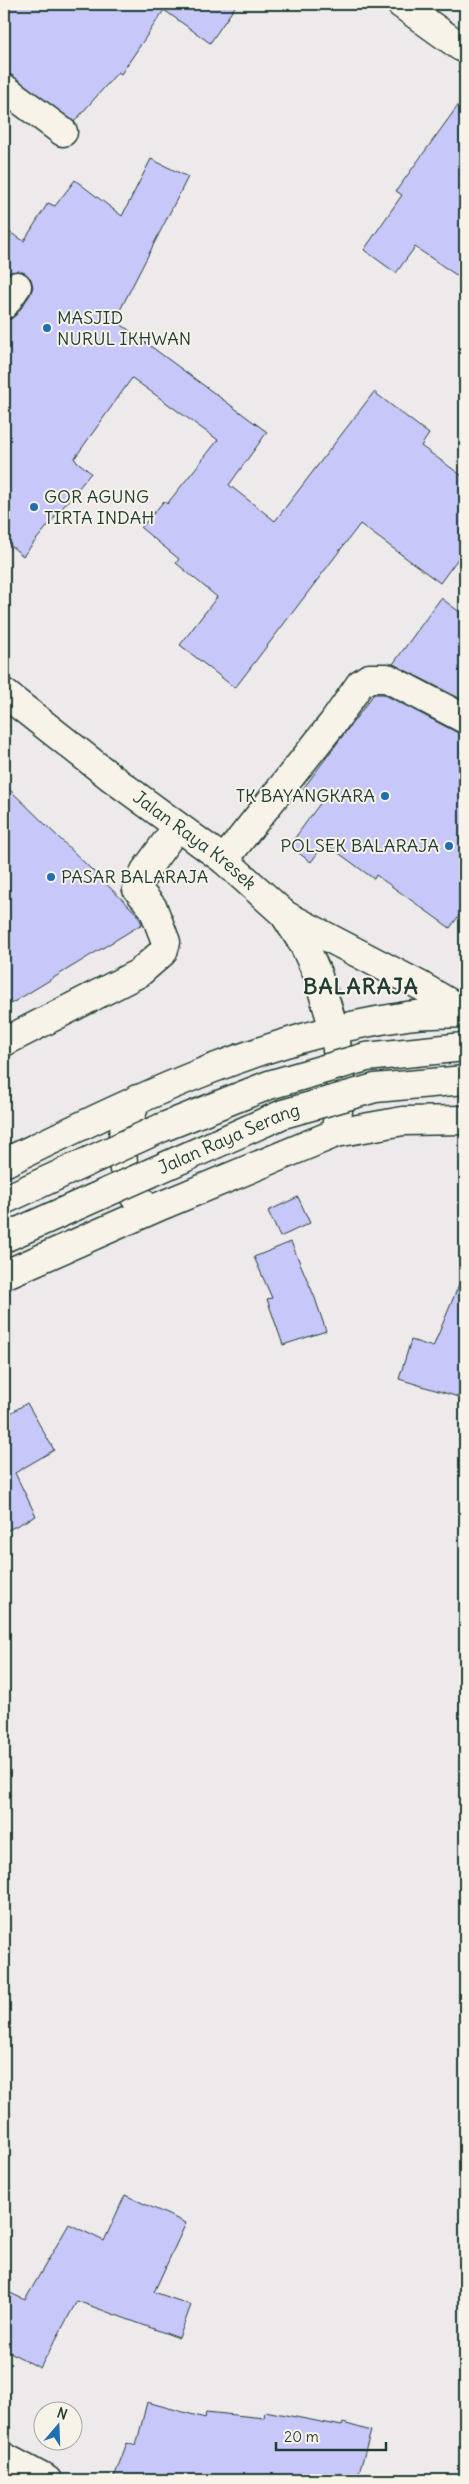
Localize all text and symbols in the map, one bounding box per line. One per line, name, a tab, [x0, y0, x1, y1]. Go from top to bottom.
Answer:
place label: MASJID NURUL IKHWAN	[57, 306, 191, 350]
marker: MASJID NURUL IKHWAN	[41, 322, 53, 334]
place label: GOR AGUNG TIRTA INDAH	[44, 485, 154, 529]
marker: GOR AGUNG TIRTA INDAH	[28, 501, 40, 513]
place label: TK BAYANGKARA	[236, 784, 375, 807]
street label: Jalan Raya Kresek	[129, 785, 261, 895]
marker: TK BAYANGKARA	[379, 790, 391, 802]
place label: POLSEK BALARAJA	[280, 834, 439, 857]
marker: POLSEK BALARAJA	[443, 840, 455, 852]
place label: PASAR BALARAJA	[61, 865, 208, 888]
marker: PASAR BALARAJA	[45, 871, 57, 883]
district label: BALARAJA	[303, 972, 419, 1000]
street label: Jalan Raya Serang	[154, 1098, 302, 1179]
north arrow	[32, 2402, 82, 2452]
text: N	[55, 2404, 70, 2424]
scale bar	[276, 2419, 386, 2451]
text: 20 m	[284, 2427, 319, 2446]

